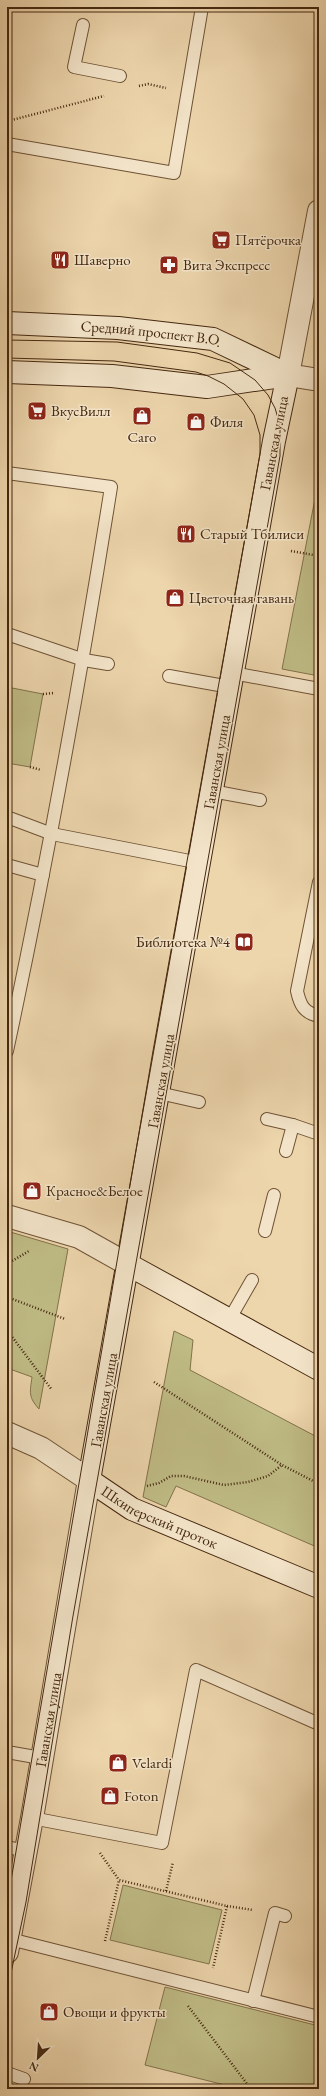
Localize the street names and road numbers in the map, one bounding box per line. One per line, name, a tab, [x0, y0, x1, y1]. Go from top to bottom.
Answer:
street label: Средний проспект В.О.	[80, 316, 226, 351]
street label: Гаванская улица	[255, 394, 292, 492]
street label: Гаванская улица	[199, 713, 234, 811]
street label: Гаванская улица	[143, 1032, 178, 1130]
street label: Гаванская улица	[86, 1351, 121, 1449]
street label: Шкиперский проток	[98, 1481, 221, 1553]
street label: Гаванская улица	[31, 1671, 65, 1769]

